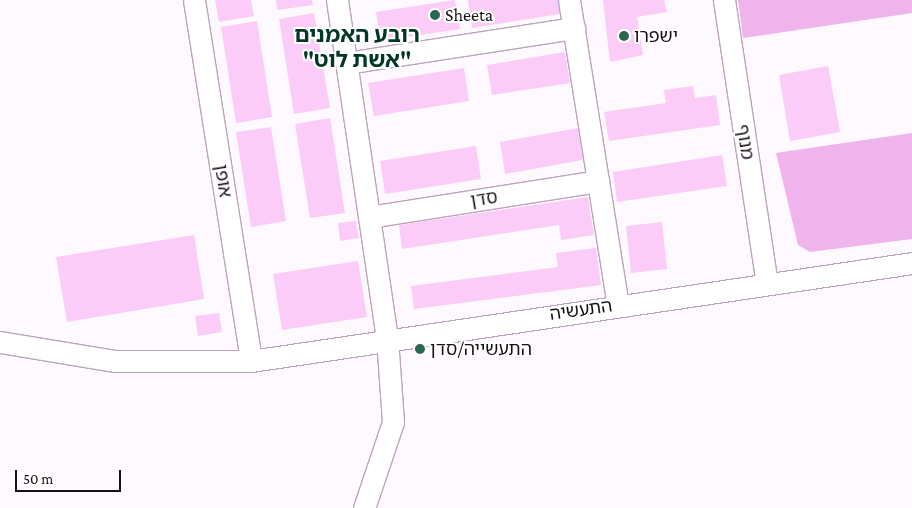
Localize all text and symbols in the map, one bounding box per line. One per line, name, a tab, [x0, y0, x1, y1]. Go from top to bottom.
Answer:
place label: Sheeta	[445, 4, 493, 26]
marker: Sheeta	[429, 9, 441, 21]
district label: רובע האמנים "אשת לוט"	[294, 21, 420, 72]
place label: ישפרו	[634, 25, 678, 47]
marker: ישפרו	[618, 30, 630, 42]
street label: מנוף	[732, 123, 758, 161]
street label: אופן	[210, 163, 236, 199]
street label: סדן	[469, 186, 499, 212]
street label: התעשיה	[548, 295, 614, 325]
place label: התעשייה/סדן	[430, 338, 532, 360]
marker: התעשייה/סדן	[414, 343, 426, 355]
scale bar	[18, 460, 124, 492]
text: 50 m	[23, 471, 53, 487]

